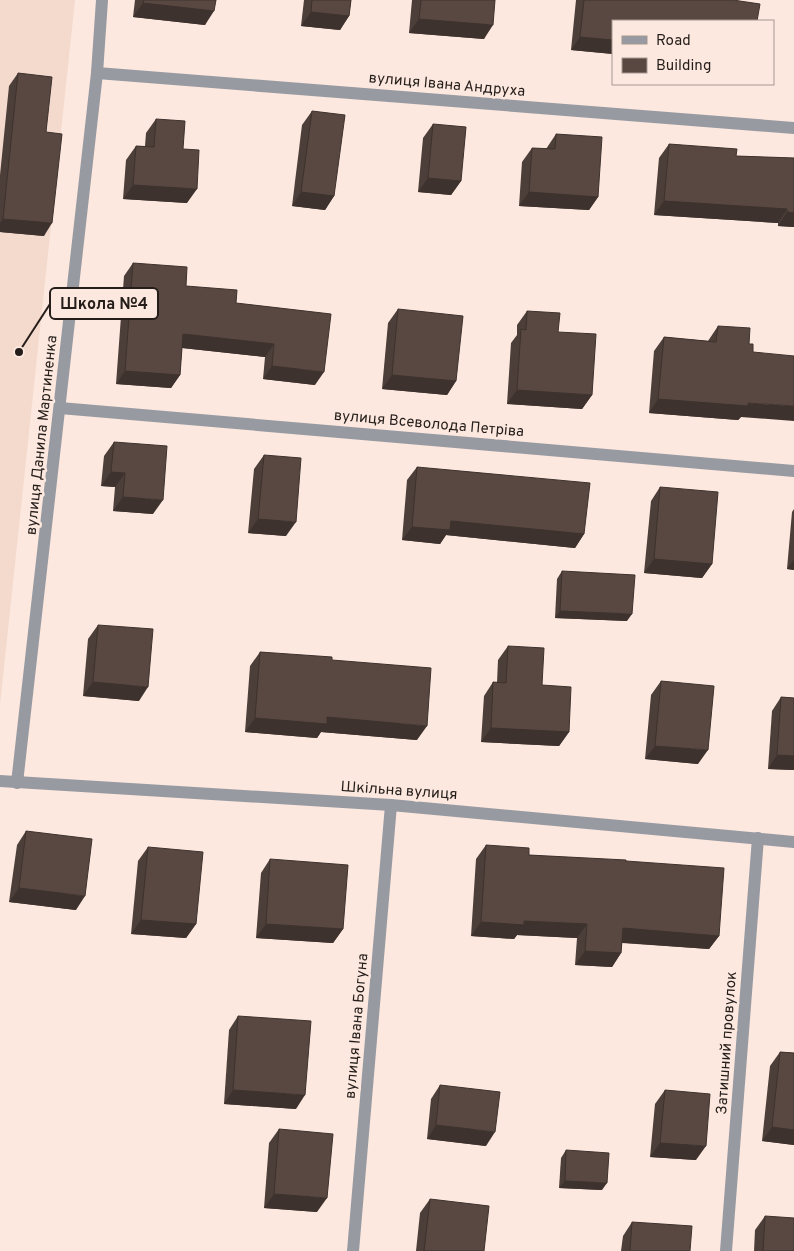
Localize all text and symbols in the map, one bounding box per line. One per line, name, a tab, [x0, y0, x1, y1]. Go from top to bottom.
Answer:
legend	[612, 20, 774, 85]
text: Road	[656, 32, 691, 51]
text: Building	[656, 57, 711, 76]
street label: вулиця Івана Андруха	[368, 69, 526, 102]
callout: Школа №4	[50, 288, 158, 319]
text: Школа №4	[60, 295, 148, 315]
street label: вулиця Данила Мартиненка	[23, 334, 62, 536]
street label: вулиця Всеволода Петріва	[333, 407, 525, 442]
street label: Шкільна вулиця	[340, 778, 458, 805]
street label: вулиця Івана Богуна	[342, 953, 373, 1100]
street label: Затишний провулок	[713, 971, 742, 1115]

